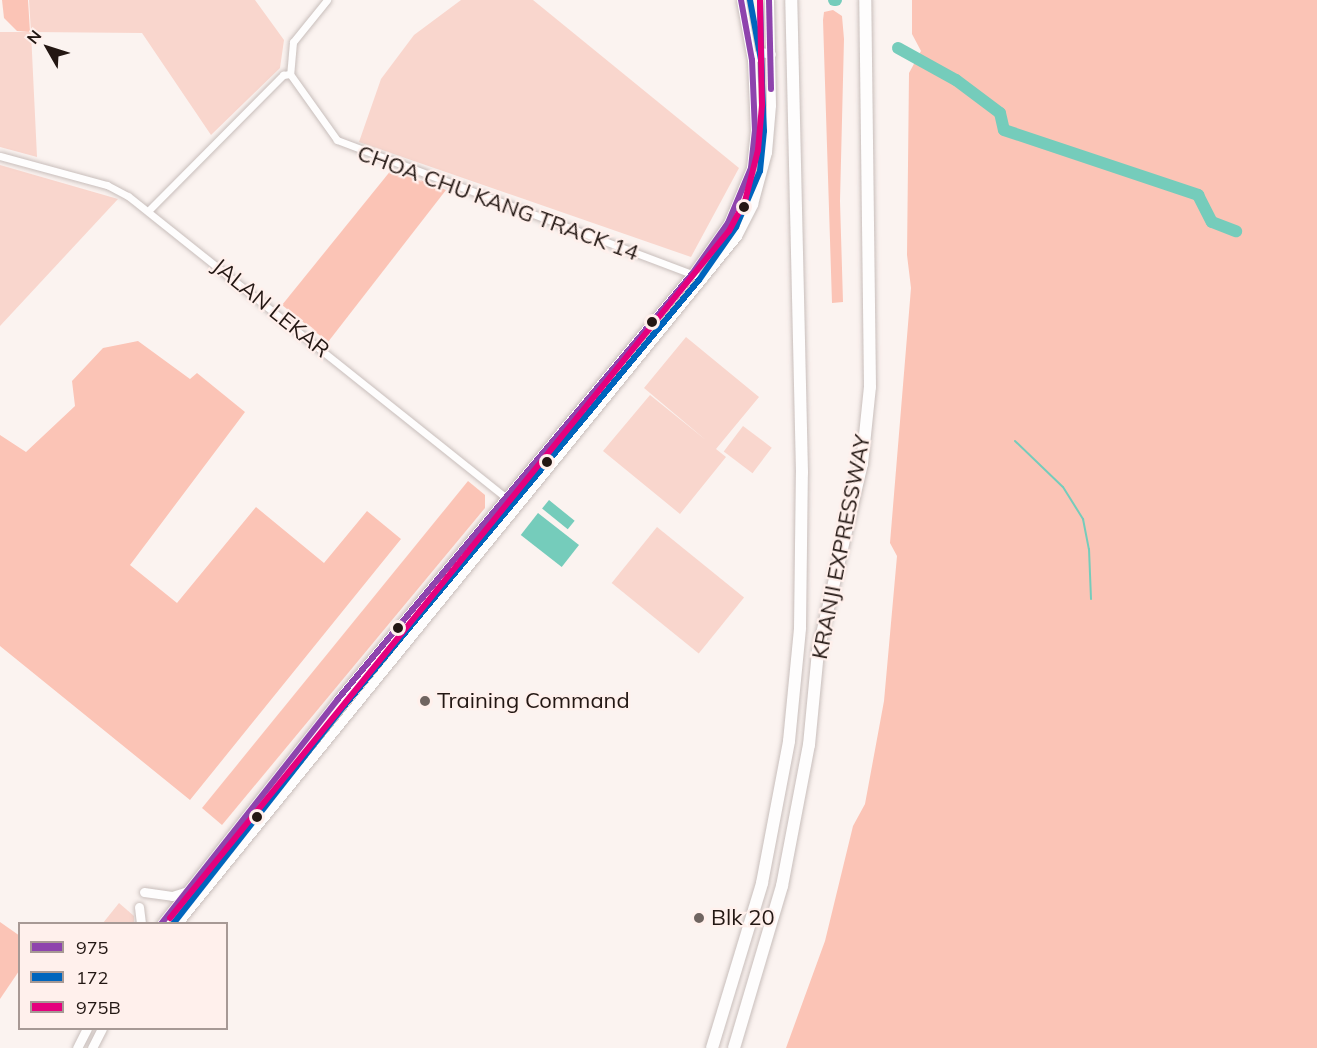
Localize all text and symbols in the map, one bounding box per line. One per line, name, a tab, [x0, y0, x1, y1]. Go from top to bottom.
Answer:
north arrow	[18, 18, 78, 78]
text: N	[22, 26, 46, 48]
street label: CHOA CHU KANG TRACK 14	[354, 140, 642, 266]
unlabelled marker	[738, 201, 750, 213]
street label: JALAN LEKAR	[207, 253, 335, 363]
unlabelled marker	[646, 316, 658, 328]
street label: KRANJI EXPRESSWAY	[806, 433, 876, 661]
unlabelled marker	[541, 456, 553, 468]
unlabelled marker	[392, 622, 404, 634]
place label: Training Command	[437, 688, 630, 714]
marker: Training Command	[418, 694, 432, 708]
unlabelled marker	[251, 811, 263, 823]
place label: Blk 20	[711, 905, 775, 931]
marker: Blk 20	[692, 911, 706, 925]
legend	[18, 922, 228, 1030]
text: 975	[76, 936, 108, 959]
text: 172	[76, 966, 108, 989]
text: 975B	[76, 996, 121, 1019]

